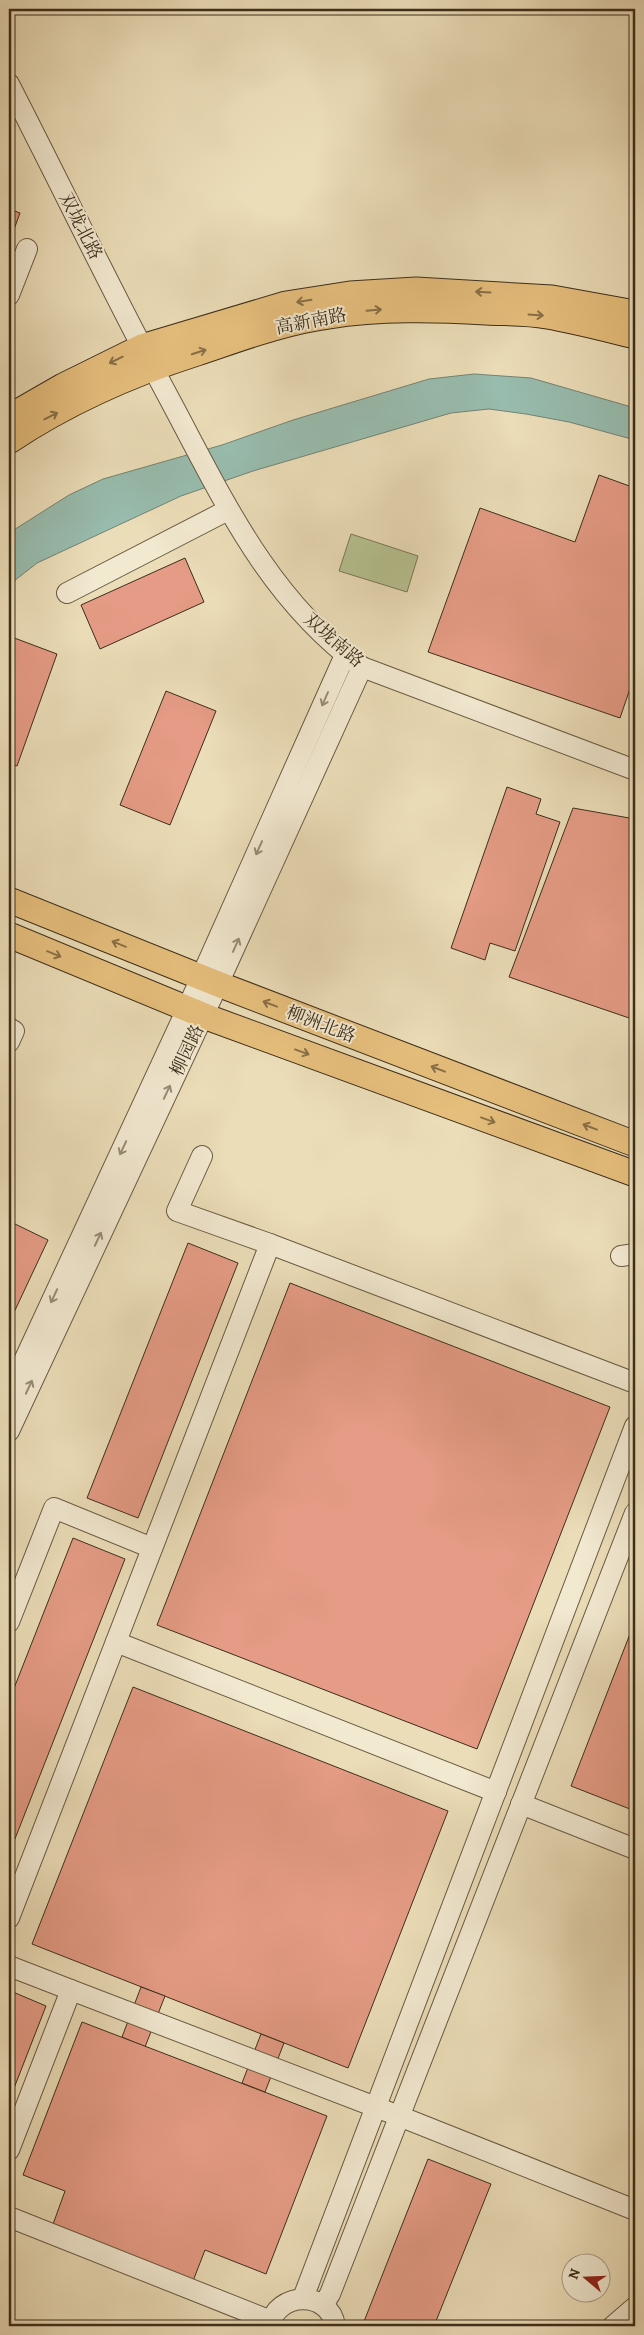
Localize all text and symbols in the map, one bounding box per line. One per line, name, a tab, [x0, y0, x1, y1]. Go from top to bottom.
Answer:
street label: 双垅北路	[54, 188, 108, 264]
one-way arrow	[475, 288, 491, 297]
one-way arrow	[296, 297, 312, 307]
street label: 高新南路	[273, 302, 349, 340]
one-way arrow	[366, 306, 382, 315]
one-way arrow	[528, 310, 544, 319]
one-way arrow	[191, 346, 207, 356]
one-way arrow	[109, 356, 124, 365]
one-way arrow	[43, 411, 58, 421]
street label: 双垅南路	[299, 607, 369, 673]
one-way arrow	[319, 691, 329, 706]
one-way arrow	[253, 840, 263, 855]
one-way arrow	[231, 938, 241, 953]
one-way arrow	[112, 939, 127, 948]
one-way arrow	[46, 949, 61, 959]
one-way arrow	[263, 999, 278, 1008]
street label: 柳洲北路	[283, 1000, 359, 1048]
street label: 柳园路	[165, 1020, 209, 1080]
one-way arrow	[294, 1048, 310, 1057]
one-way arrow	[431, 1063, 446, 1073]
one-way arrow	[163, 1085, 172, 1100]
one-way arrow	[480, 1116, 495, 1125]
one-way arrow	[583, 1122, 598, 1131]
one-way arrow	[117, 1140, 127, 1155]
one-way arrow	[94, 1232, 103, 1247]
one-way arrow	[49, 1288, 58, 1303]
one-way arrow	[25, 1379, 35, 1394]
north arrow	[562, 2252, 612, 2302]
text: N	[564, 2266, 585, 2282]

